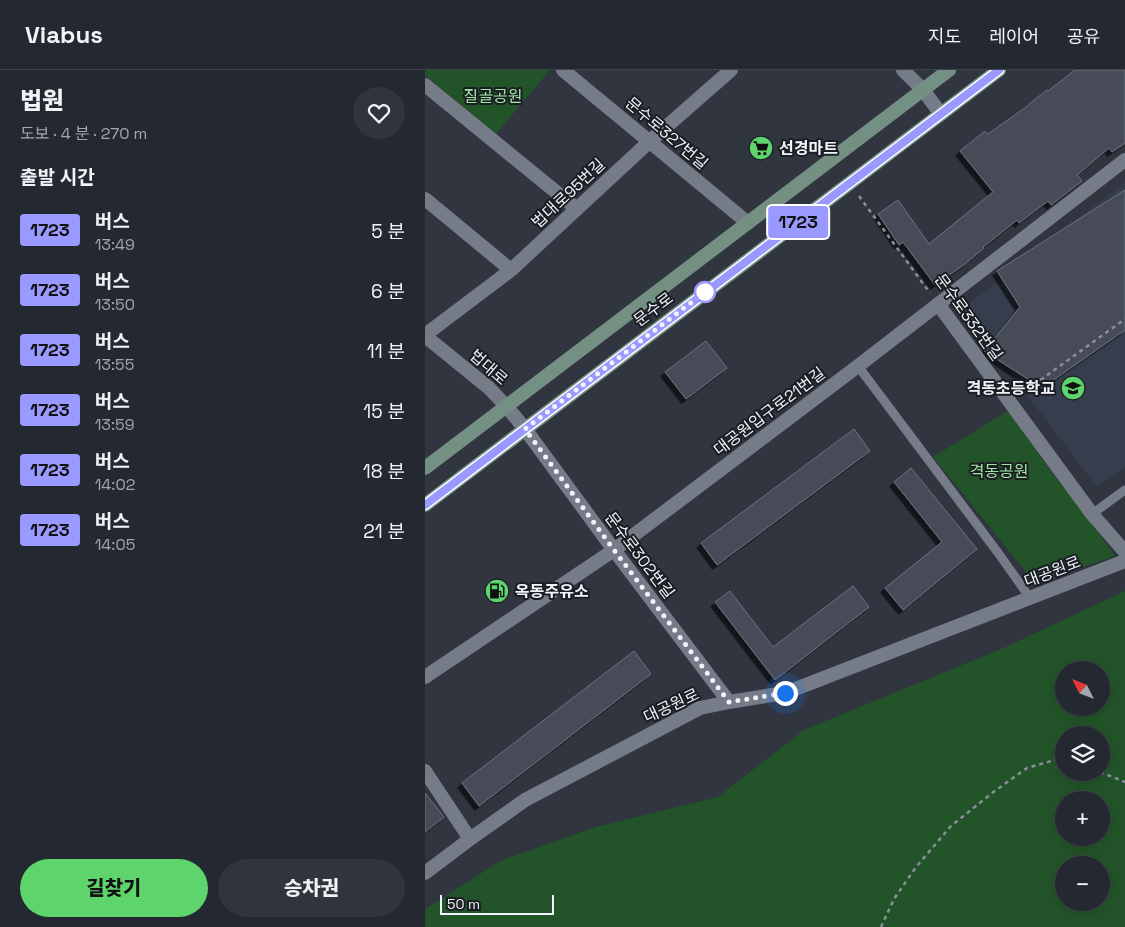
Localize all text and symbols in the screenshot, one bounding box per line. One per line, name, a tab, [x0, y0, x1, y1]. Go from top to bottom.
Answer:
text: Viabus	[25, 19, 103, 50]
text: 지도	[928, 25, 961, 48]
text: 레이어	[989, 25, 1039, 48]
text: 공유	[1067, 25, 1100, 48]
text: 법원	[20, 85, 64, 116]
park label: 질골공원	[464, 86, 522, 107]
button: heart	[353, 87, 405, 139]
street label: 문수로327번길	[621, 93, 712, 174]
text: 도보 · 4 분 · 270 m	[20, 123, 147, 144]
supermarket icon: 선경마트	[748, 135, 774, 161]
place label: 선경마트	[779, 138, 838, 159]
street label: 법대로95번길	[527, 154, 610, 233]
text: 출발 시간	[20, 165, 95, 190]
line badge: 1723	[763, 206, 833, 238]
text: 버스	[95, 209, 130, 234]
text: 1723	[778, 210, 818, 233]
text: 1723	[30, 218, 70, 241]
text: 5 분	[371, 219, 405, 244]
text: 13:49	[95, 234, 135, 255]
text: 버스	[95, 269, 130, 294]
street label: 문수로332번길	[930, 270, 1007, 365]
text: 1723	[30, 278, 70, 301]
text: 6 분	[371, 279, 405, 304]
unlabelled marker	[694, 281, 716, 303]
street label: 문수로	[629, 288, 677, 331]
text: 13:50	[95, 294, 135, 315]
text: 버스	[95, 329, 130, 354]
text: 1723	[30, 338, 70, 361]
text: 11 분	[367, 339, 405, 364]
street label: 법대로	[465, 345, 512, 390]
text: 13:55	[95, 354, 134, 375]
street label: 대공원입구로21번길	[709, 363, 829, 460]
school or university icon: 격동초등학교	[1060, 375, 1086, 401]
place label: 격동초등학교	[967, 378, 1055, 399]
text: 버스	[95, 389, 130, 414]
text: 1723	[30, 398, 70, 421]
text: 15 분	[363, 399, 405, 424]
text: 13:59	[95, 414, 134, 435]
text: 버스	[95, 449, 130, 474]
text: 1723	[30, 458, 70, 481]
text: 18 분	[363, 459, 405, 484]
park label: 격동공원	[970, 461, 1028, 482]
text: 14:02	[95, 474, 135, 495]
street label: 문수로302번길	[600, 508, 679, 603]
text: 버스	[95, 509, 130, 534]
text: 1723	[30, 518, 70, 541]
text: 21 분	[363, 519, 405, 544]
text: 14:05	[95, 534, 135, 555]
street label: 대공원로	[1021, 551, 1084, 592]
fuel station icon: 옥동주유소	[484, 578, 510, 604]
place label: 옥동주유소	[515, 581, 589, 602]
north arrow	[1055, 661, 1110, 716]
map controls	[1055, 661, 1110, 911]
your location	[773, 681, 798, 706]
street label: 대공원로	[640, 683, 703, 727]
button: layers	[1055, 726, 1110, 781]
button: +	[1055, 791, 1110, 846]
button: −	[1055, 856, 1110, 911]
button: 길찾기	[20, 859, 208, 917]
button: 승차권	[218, 859, 405, 917]
scale bar	[440, 892, 554, 915]
text: 50 m	[447, 895, 480, 913]

